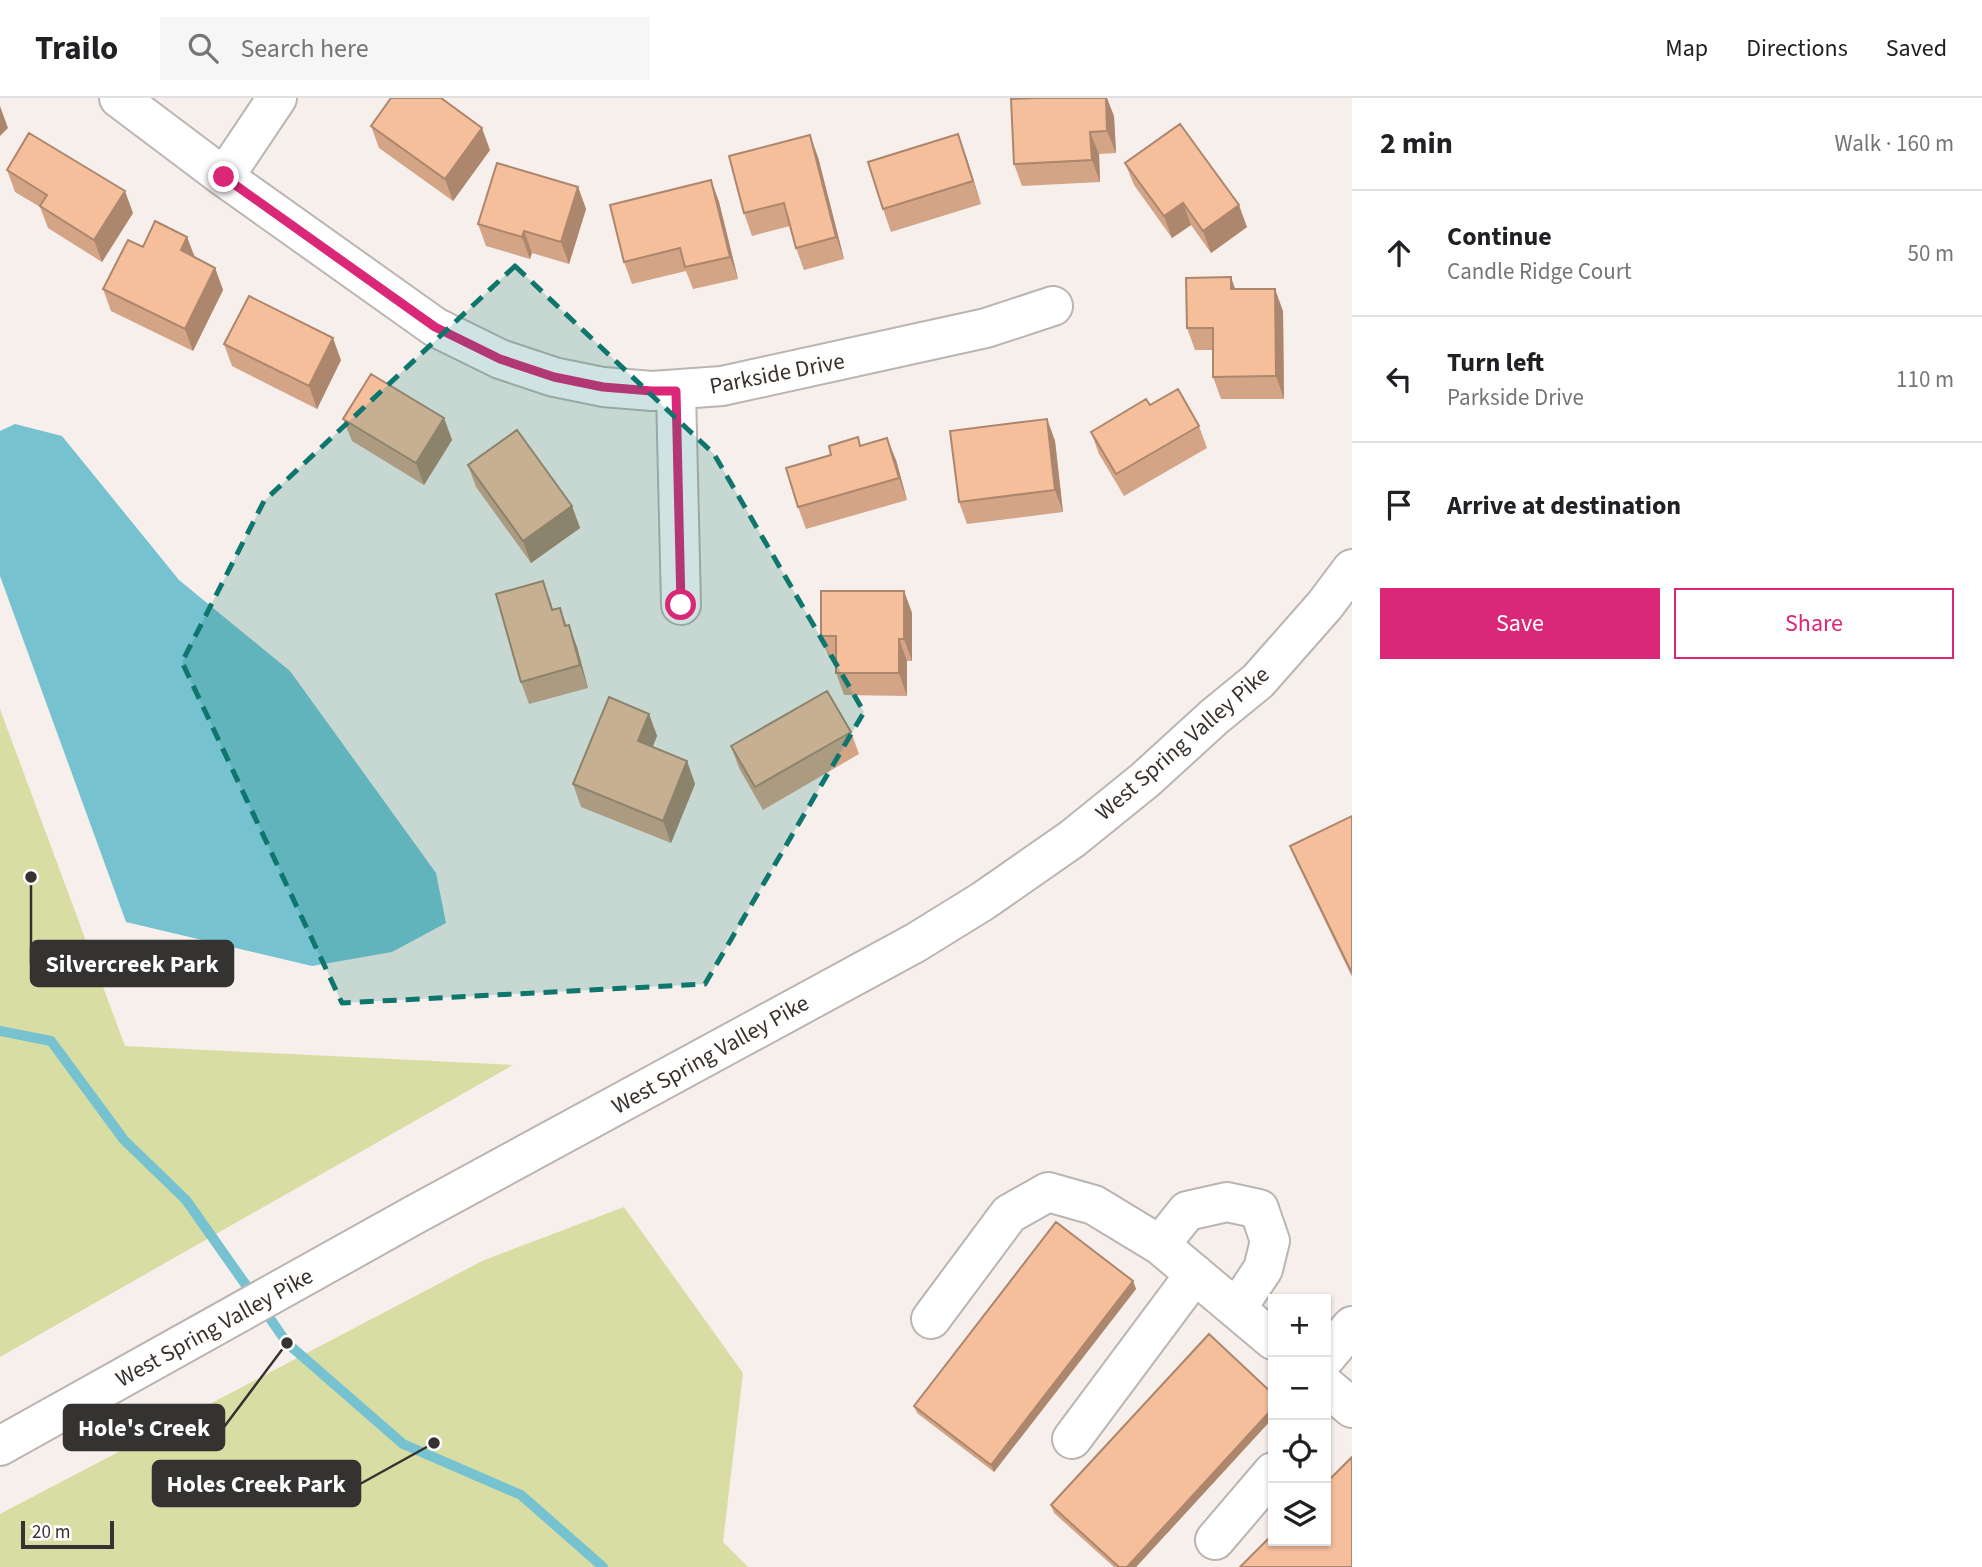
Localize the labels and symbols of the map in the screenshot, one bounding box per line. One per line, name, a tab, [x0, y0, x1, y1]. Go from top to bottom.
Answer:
route end	[208, 161, 239, 192]
street label: Parkside Drive	[707, 344, 847, 403]
route start	[665, 589, 696, 620]
street label: West Spring Valley Pike	[1088, 658, 1277, 828]
callout: Silvercreek Park	[31, 941, 233, 986]
text: Silvercreek Park	[45, 947, 219, 982]
street label: West Spring Valley Pike	[606, 986, 815, 1122]
street label: West Spring Valley Pike	[110, 1259, 319, 1395]
callout: Hole's Creek	[64, 1405, 224, 1450]
text: Hole's Creek	[78, 1411, 211, 1446]
callout: Holes Creek Park	[153, 1461, 360, 1506]
text: Holes Creek Park	[166, 1467, 346, 1502]
scale bar	[21, 1518, 114, 1550]

